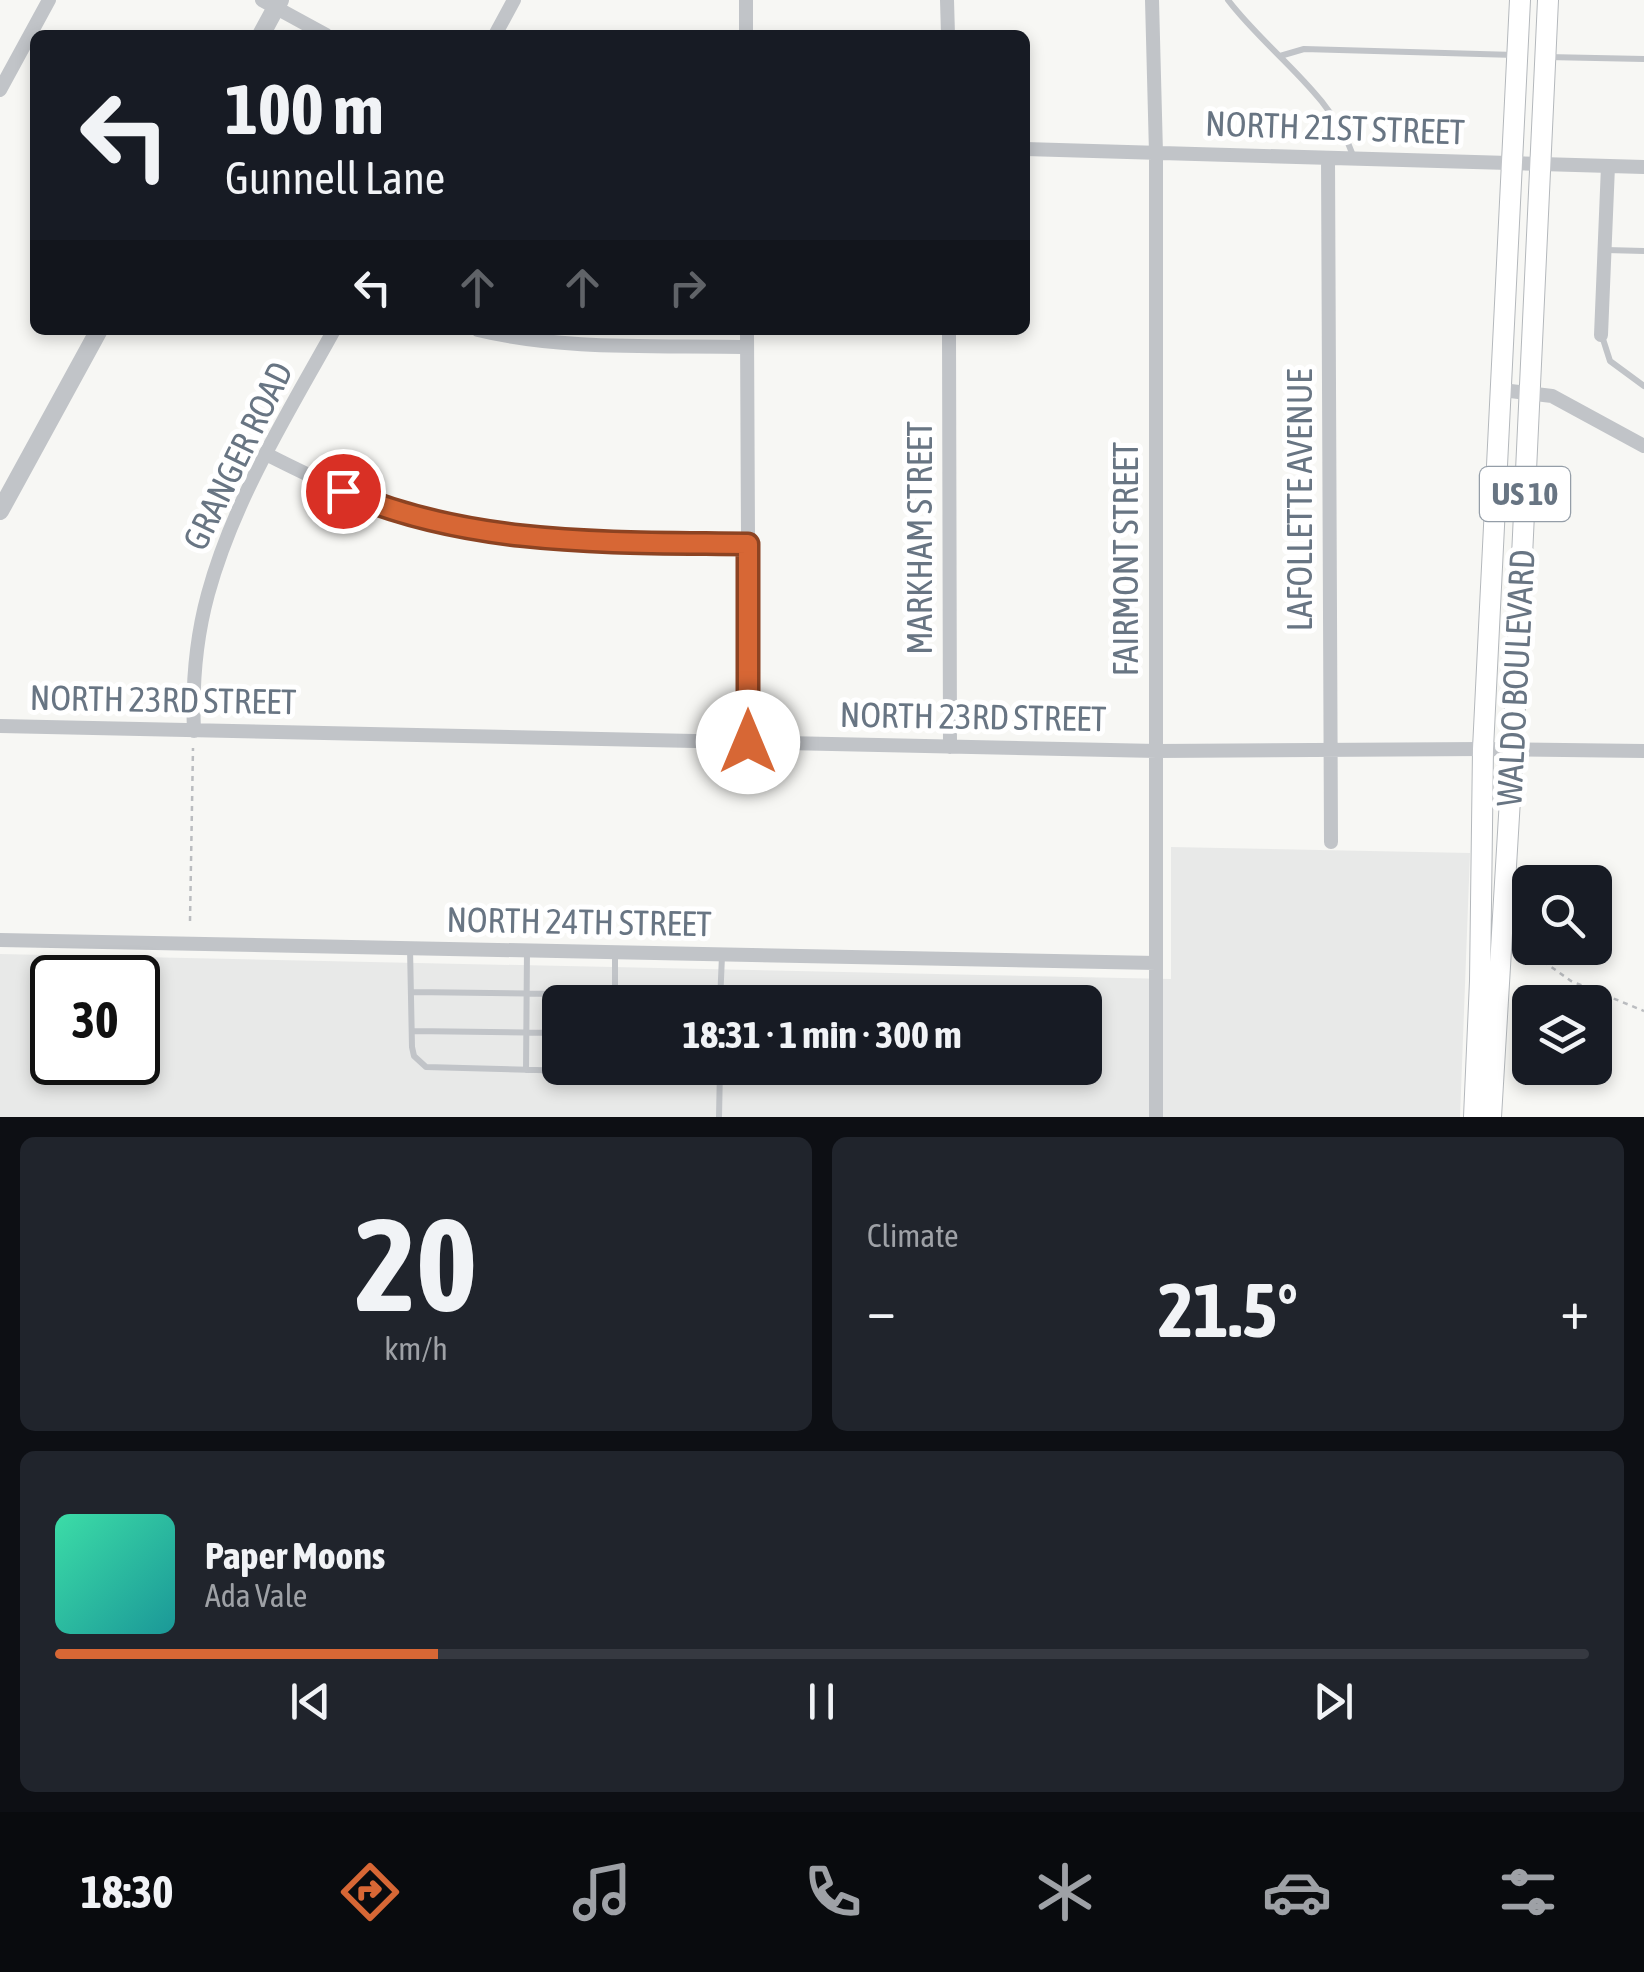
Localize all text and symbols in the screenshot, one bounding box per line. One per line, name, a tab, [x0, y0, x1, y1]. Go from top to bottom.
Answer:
text: 100 m	[225, 69, 384, 149]
icon: left	[60, 70, 190, 200]
street label: NORTH 21ST STREET	[1205, 102, 1465, 152]
text: Gunnell Lane	[225, 152, 445, 204]
icon: left	[345, 260, 400, 315]
icon: ahead	[450, 260, 505, 315]
icon: ahead	[555, 260, 610, 315]
icon: right	[660, 260, 715, 315]
street label: GRANGER ROAD	[174, 355, 300, 556]
street label: LAFOLLETTE AVENUE	[1279, 369, 1319, 631]
street label: MARKHAM STREET	[899, 421, 939, 655]
street label: FAIRMONT STREET	[1105, 442, 1145, 676]
pin	[301, 449, 386, 534]
icon: arrive	[316, 464, 371, 519]
road number: US 10	[1480, 467, 1570, 521]
street label: WALDO BOULEVARD	[1488, 549, 1542, 807]
street label: NORTH 23RD STREET	[29, 677, 297, 721]
position arrow	[696, 690, 800, 794]
street label: NORTH 23RD STREET	[839, 694, 1107, 738]
map controls	[1512, 865, 1612, 1085]
button: search	[1512, 865, 1612, 965]
street label: NORTH 24TH STREET	[446, 899, 712, 943]
speed limit sign: 30	[30, 955, 160, 1085]
button: layers	[1512, 985, 1612, 1085]
text: 18:31 · 1 min · 300 m	[682, 1013, 962, 1056]
text: 20	[355, 1190, 477, 1339]
text: Climate	[867, 1217, 959, 1254]
text: 21.5°	[1158, 1267, 1298, 1353]
text: −	[867, 1278, 896, 1341]
text: +	[1560, 1278, 1589, 1341]
text: km/h	[384, 1330, 448, 1367]
text: Paper Moons	[205, 1534, 385, 1577]
text: Ada Vale	[205, 1577, 307, 1614]
icon: previous	[283, 1674, 338, 1729]
icon: pause	[794, 1674, 849, 1729]
icon: next	[1306, 1674, 1361, 1729]
icon: directions	[335, 1857, 405, 1927]
icon: music	[567, 1857, 637, 1927]
icon: phone	[798, 1857, 868, 1927]
icon: climate	[1030, 1857, 1100, 1927]
icon: car	[1262, 1857, 1332, 1927]
icon: filters	[1493, 1857, 1563, 1927]
text: 18:30	[81, 1866, 173, 1918]

